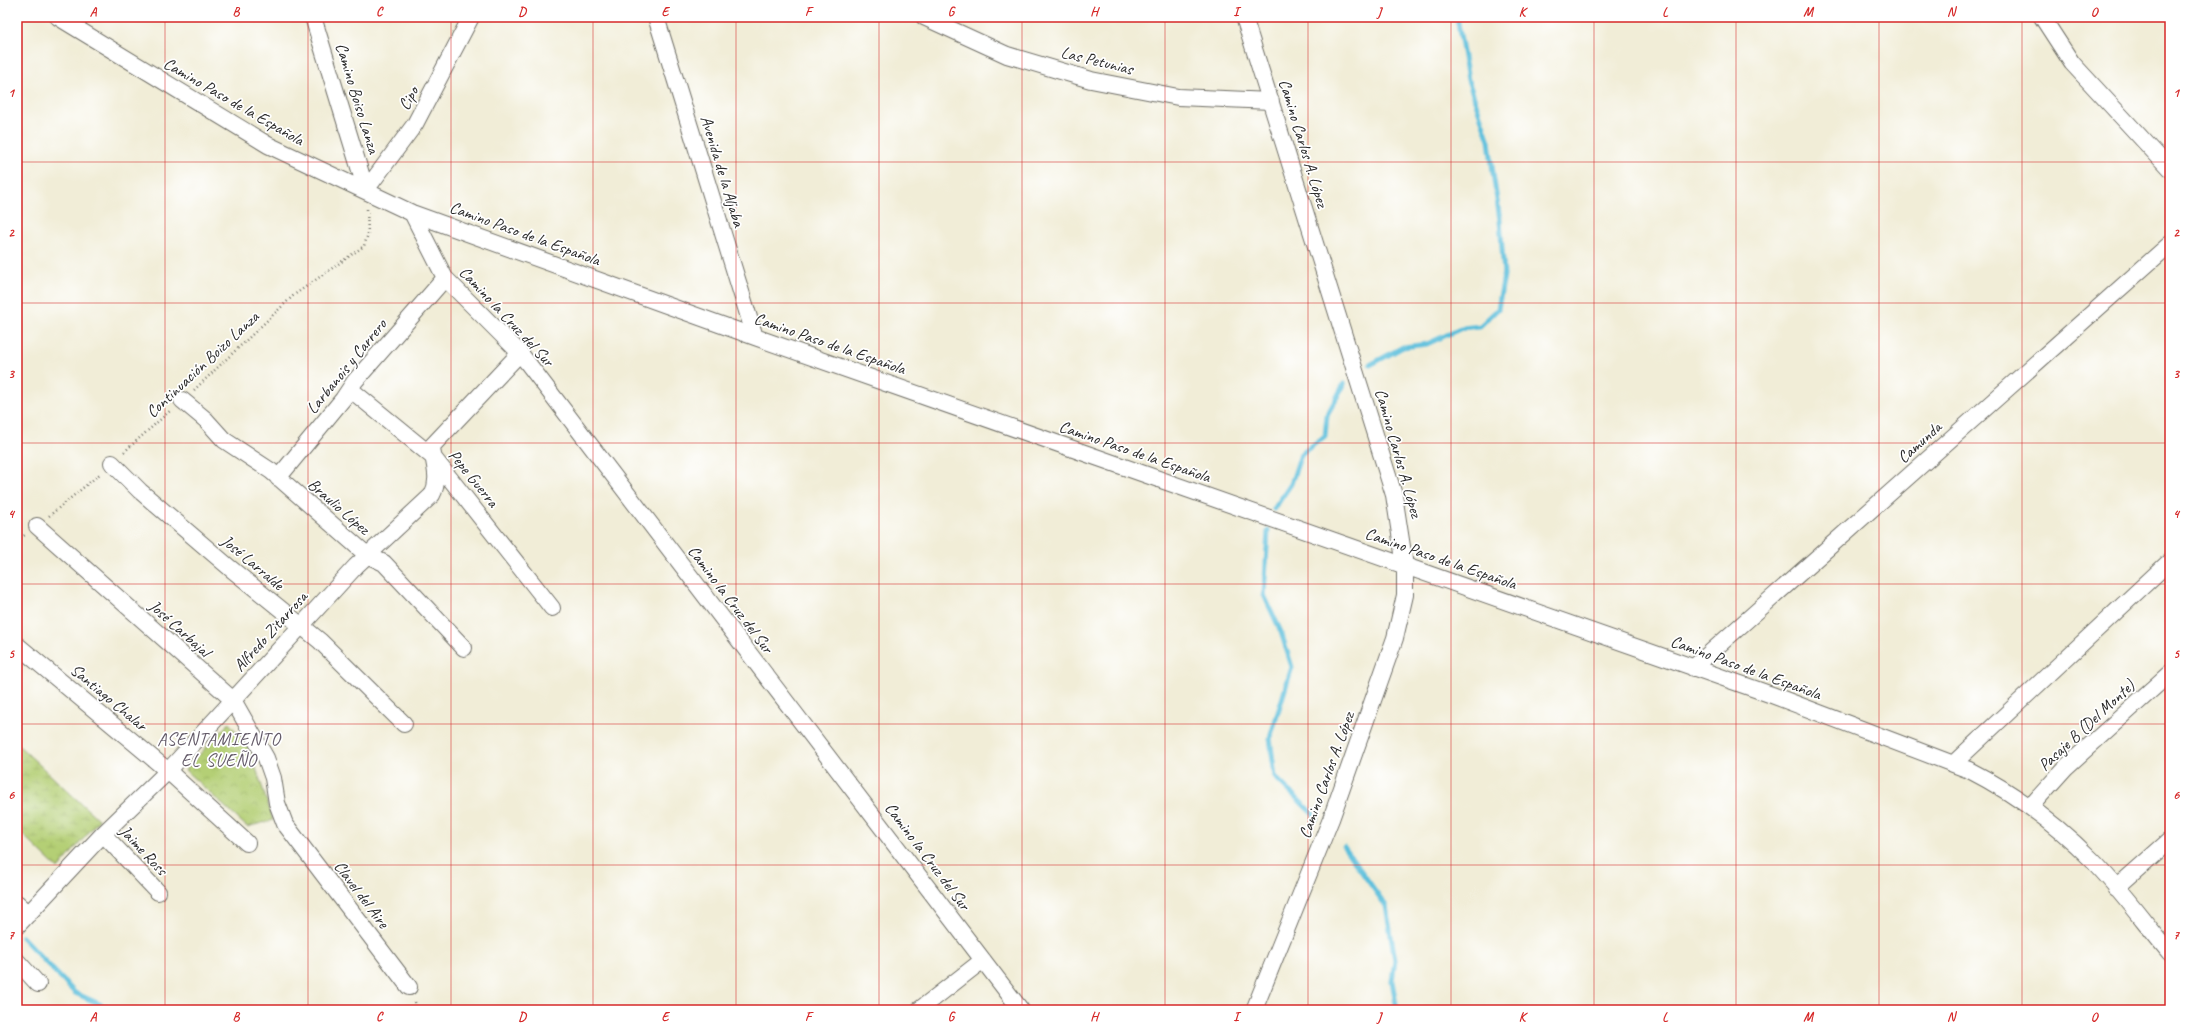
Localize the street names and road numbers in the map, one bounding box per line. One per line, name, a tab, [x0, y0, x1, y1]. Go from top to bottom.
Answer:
street label: Camino Boiso Lanza	[331, 40, 385, 157]
street label: Las Petunias	[1059, 41, 1137, 80]
street label: Camino Paso de la Española	[160, 53, 309, 151]
street label: Camino Carlos A. López	[1274, 77, 1333, 211]
street label: Cipo	[394, 81, 424, 114]
street label: Avenida de la Aljaba	[696, 113, 750, 231]
street label: Camino Paso de la Española	[447, 196, 604, 271]
street label: Camino la Cruz del Sur	[455, 262, 560, 372]
street label: Continuación Boizo Lanza	[141, 306, 264, 422]
street label: Camino Paso de la Española	[751, 308, 909, 380]
street label: Larbanois y Carrero	[302, 314, 392, 418]
street label: Camino Carlos A. López	[1370, 386, 1427, 521]
street label: Camino Paso de la Española	[1056, 416, 1214, 488]
street label: Camunda	[1893, 416, 1947, 468]
street label: Pepe Guerra	[444, 445, 504, 512]
street label: Braulio López	[303, 474, 375, 540]
street label: Camino Paso de la Española	[1362, 523, 1520, 595]
street label: José Larralde	[216, 530, 289, 596]
street label: Camino la Cruz del Sur	[683, 541, 779, 659]
street label: Alfredo Zitarrosa	[229, 585, 313, 676]
street label: José Carbajal	[144, 595, 217, 664]
street label: Camino Paso de la Española	[1668, 630, 1825, 705]
street label: Santiago Chalar	[66, 659, 153, 737]
street label: Pasaje B (Del Monte)	[2034, 674, 2140, 775]
street label: Camino Carlos A. López	[1294, 708, 1360, 841]
street label: Camino la Cruz del Sur	[880, 798, 976, 916]
street label: Jaime Ross	[115, 820, 174, 881]
street label: Clavel del Aire	[329, 856, 395, 933]

